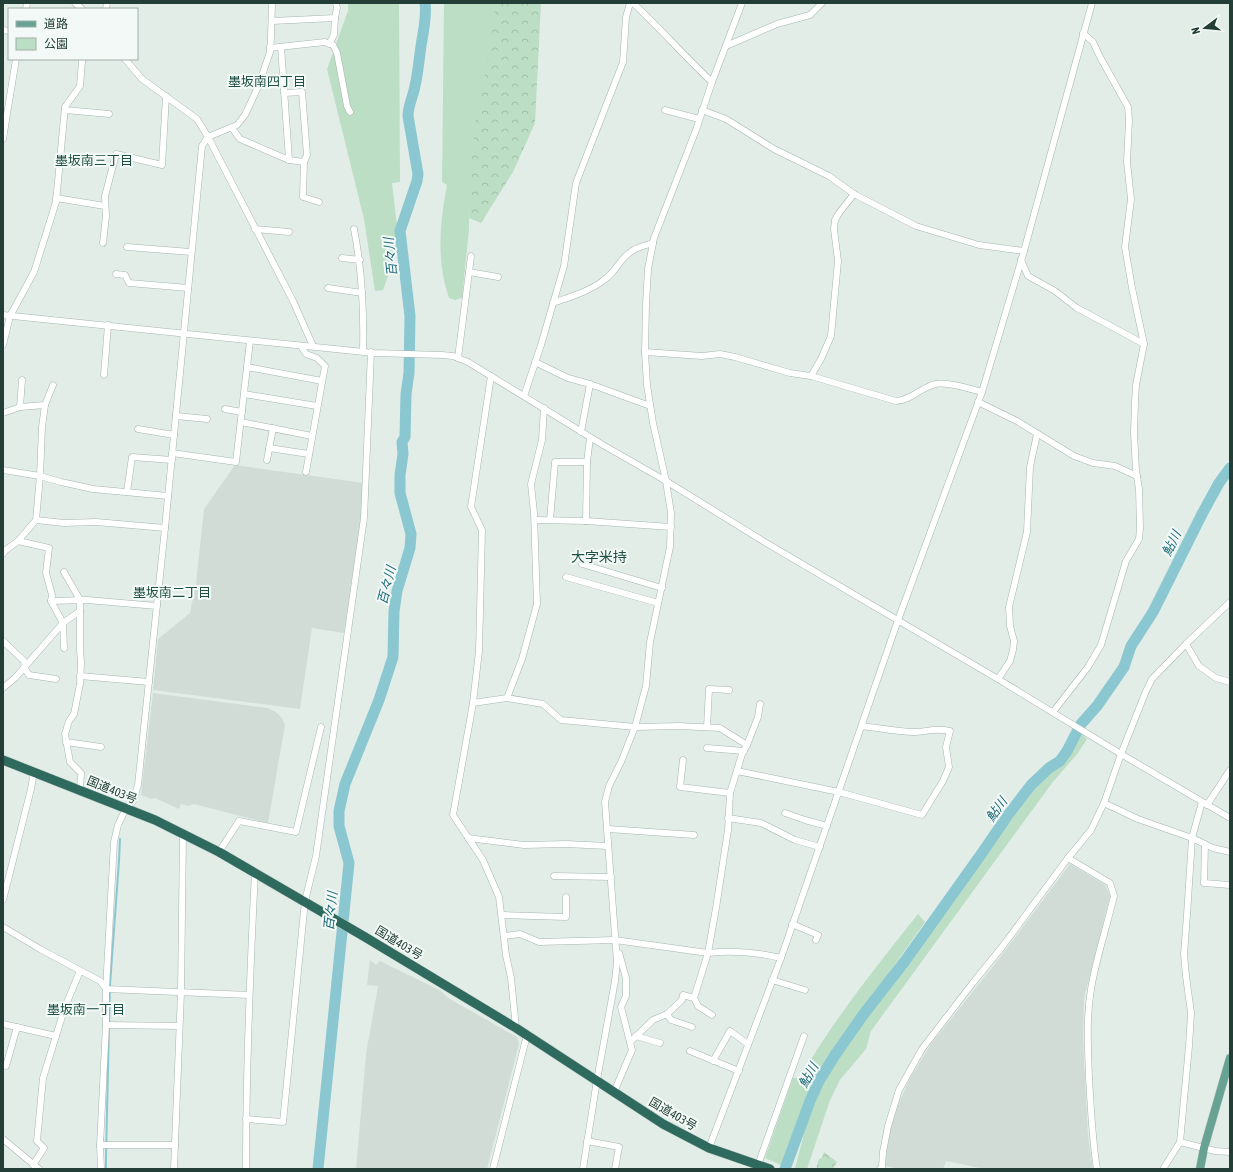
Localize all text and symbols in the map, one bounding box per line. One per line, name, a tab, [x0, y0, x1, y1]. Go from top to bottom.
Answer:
legend	[8, 8, 138, 60]
north arrow	[1185, 8, 1225, 48]
text: 道路	[44, 17, 68, 31]
text: N	[1189, 26, 1202, 36]
text: 公園	[44, 37, 68, 51]
district label: 墨坂南四丁目	[228, 74, 306, 89]
district label: 墨坂南三丁目	[55, 153, 133, 168]
water label: 百々川	[381, 235, 400, 277]
water label: 鮎川	[1159, 526, 1185, 558]
district label: 大字米持	[571, 549, 627, 565]
water label: 百々川	[374, 562, 399, 606]
district label: 墨坂南二丁目	[133, 585, 211, 600]
street label: 国道403号	[85, 774, 139, 806]
water label: 鮎川	[983, 793, 1011, 824]
water label: 百々川	[321, 889, 340, 931]
street label: 国道403号	[373, 923, 425, 963]
district label: 墨坂南一丁目	[47, 1002, 125, 1017]
water label: 鮎川	[796, 1058, 822, 1090]
street label: 国道403号	[647, 1095, 699, 1133]

